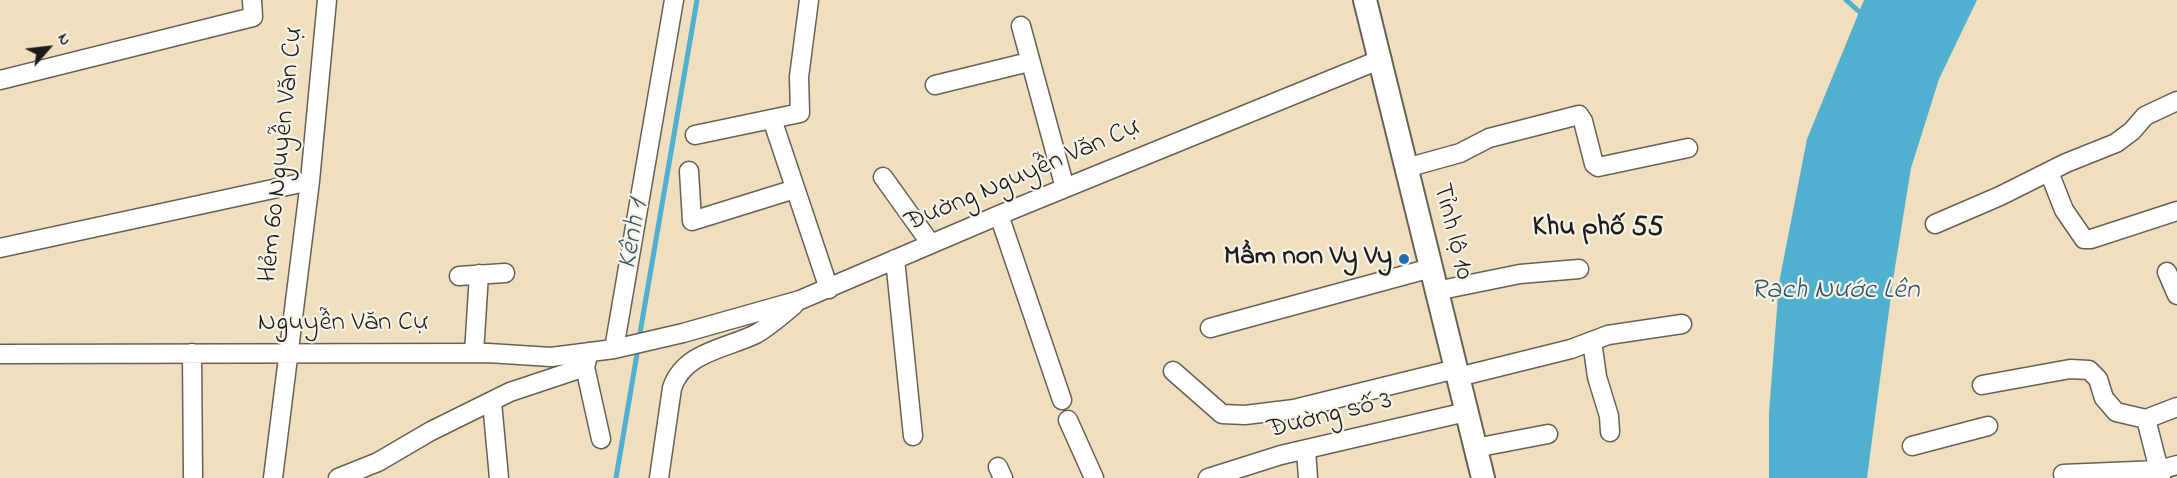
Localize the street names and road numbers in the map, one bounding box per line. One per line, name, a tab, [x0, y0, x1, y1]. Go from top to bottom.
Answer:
street label: Hẻm 60 Nguyễn Văn Cự	[254, 26, 312, 284]
street label: Đường Nguyễn Văn Cự	[901, 113, 1145, 241]
street label: Tỉnh lộ 10	[1423, 181, 1479, 283]
street label: Nguyễn Văn Cự	[258, 309, 428, 341]
street label: Đường số 3	[1264, 386, 1396, 448]

